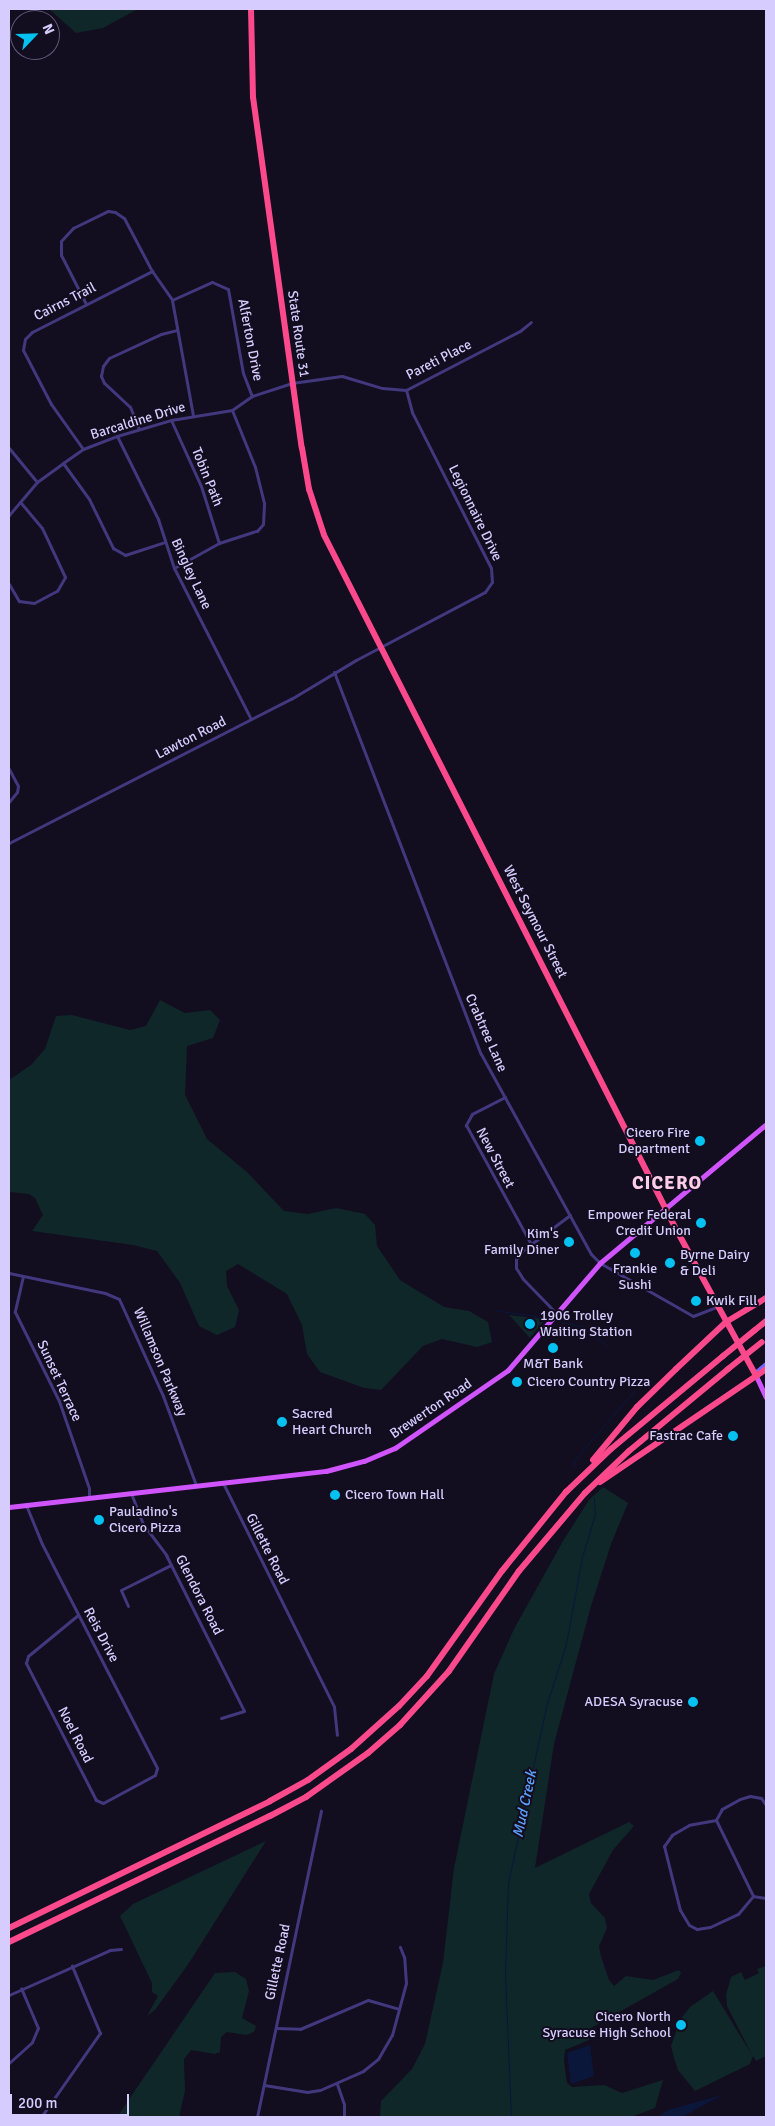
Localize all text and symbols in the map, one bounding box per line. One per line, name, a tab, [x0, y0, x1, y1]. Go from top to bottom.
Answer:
north arrow	[10, 10, 60, 60]
text: N	[38, 21, 58, 37]
street label: Cairns Trail	[31, 279, 99, 325]
street label: State Route 31	[284, 289, 312, 379]
street label: Alferton Drive	[234, 297, 266, 383]
street label: Pareti Place	[403, 336, 475, 384]
street label: Barcaldine Drive	[89, 399, 187, 443]
street label: Tobin Path	[188, 445, 226, 509]
street label: Legionnaire Drive	[444, 462, 506, 564]
street label: Bingley Lane	[167, 536, 215, 612]
street label: Lawton Road	[153, 713, 229, 763]
street label: West Seymour Street	[499, 863, 571, 981]
street label: Crabtree Lane	[461, 991, 511, 1075]
street label: New Street	[472, 1125, 518, 1191]
place label: Cicero Fire Department	[618, 1125, 690, 1158]
marker: Cicero Fire Department	[694, 1135, 706, 1147]
district label: CICERO	[631, 1173, 703, 1195]
place label: Empower Federal Credit Union	[588, 1207, 691, 1240]
marker: Empower Federal Credit Union	[695, 1217, 707, 1229]
place label: Kim's Family Diner	[484, 1226, 559, 1258]
marker: Kim's Family Diner	[563, 1236, 575, 1248]
marker: Frankie Sushi	[629, 1247, 641, 1259]
place label: Byrne Dairy & Deli	[680, 1247, 750, 1280]
marker: Byrne Dairy & Deli	[664, 1257, 676, 1269]
place label: Frankie Sushi	[613, 1261, 657, 1294]
place label: Kwik Fill	[706, 1293, 757, 1309]
marker: Kwik Fill	[690, 1295, 702, 1307]
street label: Willamson Parkway	[130, 1305, 190, 1419]
place label: 1906 Trolley Waiting Station	[540, 1308, 632, 1340]
marker: 1906 Trolley Waiting Station	[524, 1318, 536, 1330]
street label: Sunset Terrace	[33, 1338, 85, 1424]
marker: M&T Bank	[547, 1342, 559, 1354]
place label: M&T Bank	[523, 1356, 583, 1372]
place label: Cicero Country Pizza	[527, 1374, 650, 1390]
street label: Brewerton Road	[387, 1375, 475, 1443]
marker: Cicero Country Pizza	[511, 1376, 523, 1388]
place label: Sacred Heart Church	[292, 1406, 372, 1438]
marker: Sacred Heart Church	[276, 1416, 288, 1428]
place label: Fastrac Cafe	[649, 1428, 723, 1444]
marker: Fastrac Cafe	[727, 1430, 739, 1442]
place label: Cicero Town Hall	[345, 1487, 444, 1503]
marker: Cicero Town Hall	[329, 1489, 341, 1501]
place label: Pauladino's Cicero Pizza	[109, 1504, 181, 1536]
street label: Gillette Road	[242, 1511, 292, 1587]
marker: Pauladino's Cicero Pizza	[93, 1514, 105, 1526]
street label: Glendora Road	[172, 1552, 226, 1638]
street label: Reis Drive	[80, 1605, 122, 1665]
place label: ADESA Syracuse	[585, 1694, 683, 1710]
marker: ADESA Syracuse	[687, 1696, 699, 1708]
street label: Noel Road	[54, 1704, 96, 1766]
water label: Mud Creek	[509, 1769, 541, 1839]
street label: Gillette Road	[262, 1922, 294, 2002]
place label: Cicero North Syracuse High School	[542, 2009, 671, 2041]
marker: Cicero North Syracuse High School	[675, 2019, 687, 2031]
scale bar	[12, 2084, 131, 2116]
text: 200 m	[18, 2094, 58, 2112]

